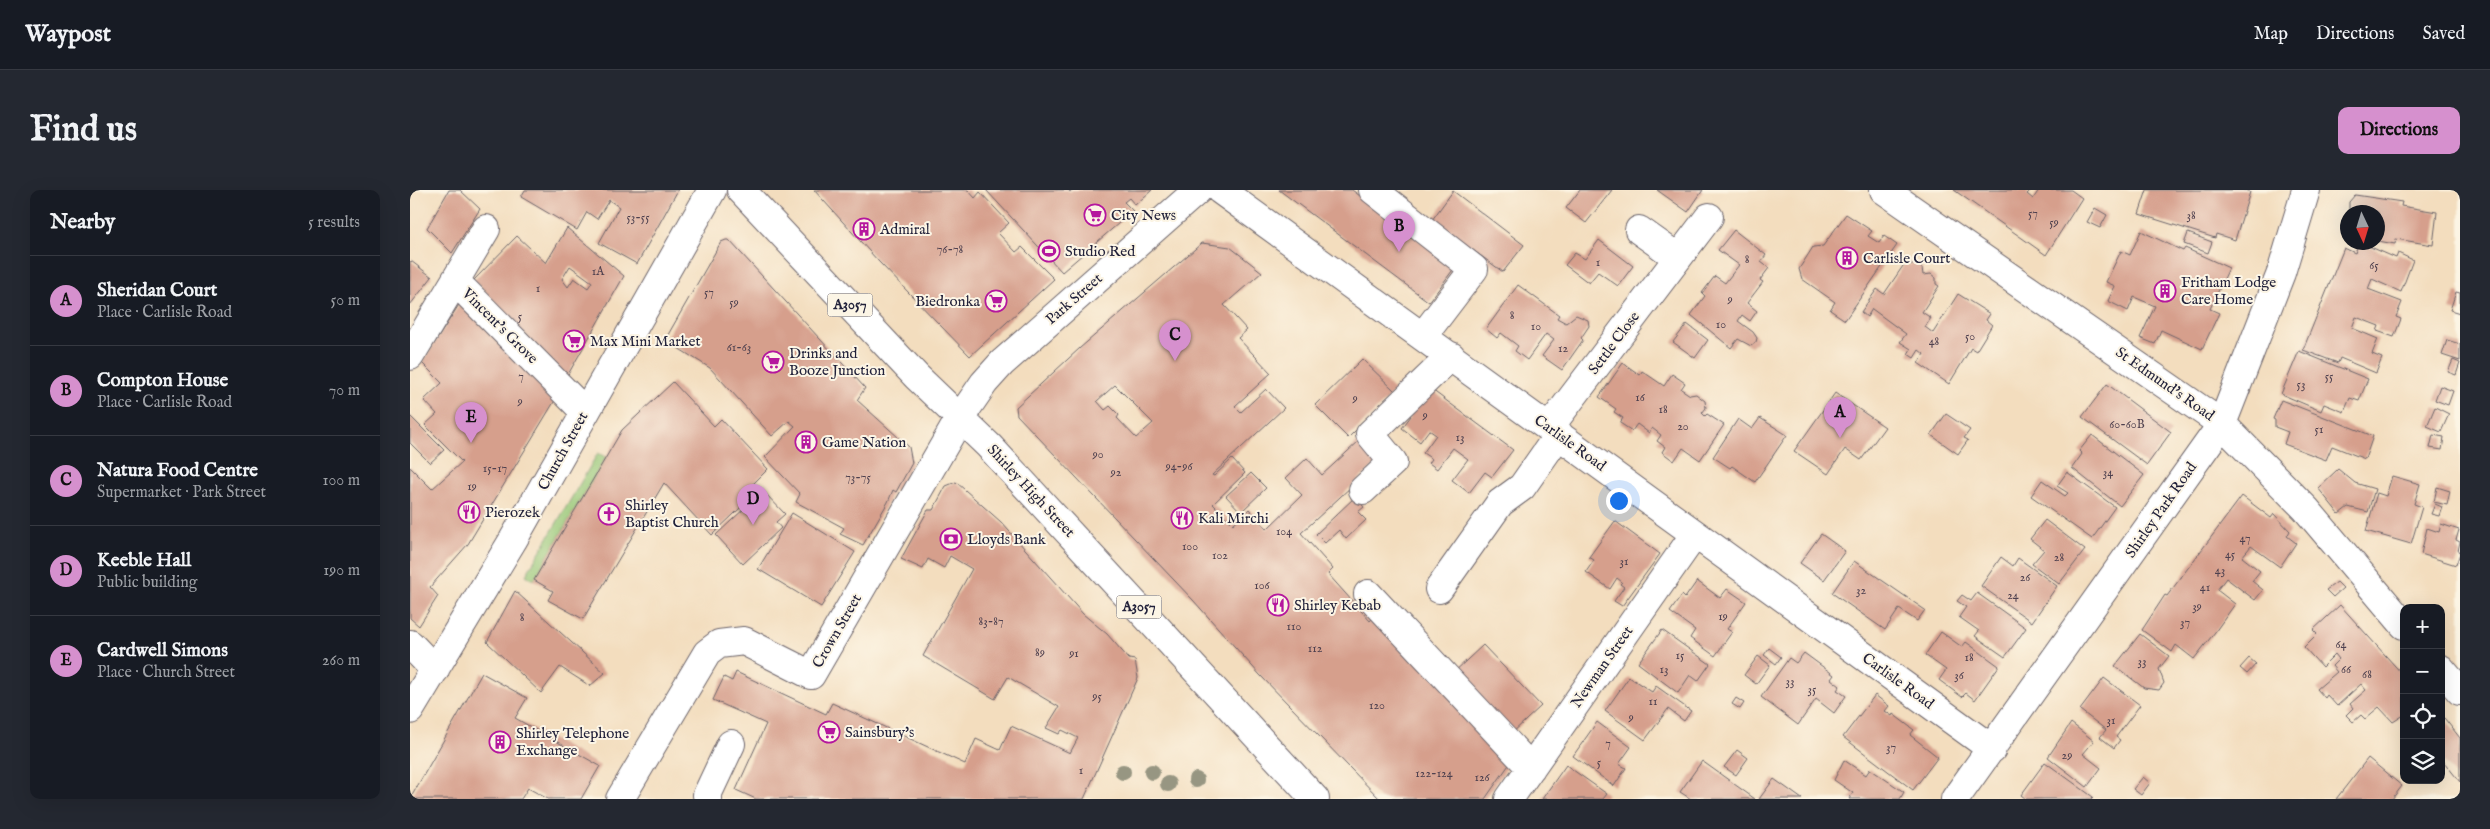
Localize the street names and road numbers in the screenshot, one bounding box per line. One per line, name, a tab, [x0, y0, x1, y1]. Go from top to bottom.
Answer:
street label: Park Street	[1042, 269, 1106, 329]
street label: Vincent's Grove	[457, 283, 542, 368]
road number: A3057	[828, 294, 872, 316]
street label: Settle Close	[1584, 308, 1644, 378]
street label: St Edmund's Road	[2112, 343, 2219, 426]
street label: Church Street	[534, 408, 592, 494]
street label: Carlisle Road	[1530, 411, 1610, 476]
street label: Shirley High Street	[983, 441, 1079, 541]
street label: Shirley Park Road	[2121, 458, 2202, 562]
street label: Crown Street	[808, 591, 866, 671]
road number: A3057	[1116, 596, 1162, 618]
street label: Newman Street	[1567, 622, 1637, 712]
street label: Carlisle Road	[1858, 649, 1938, 714]

